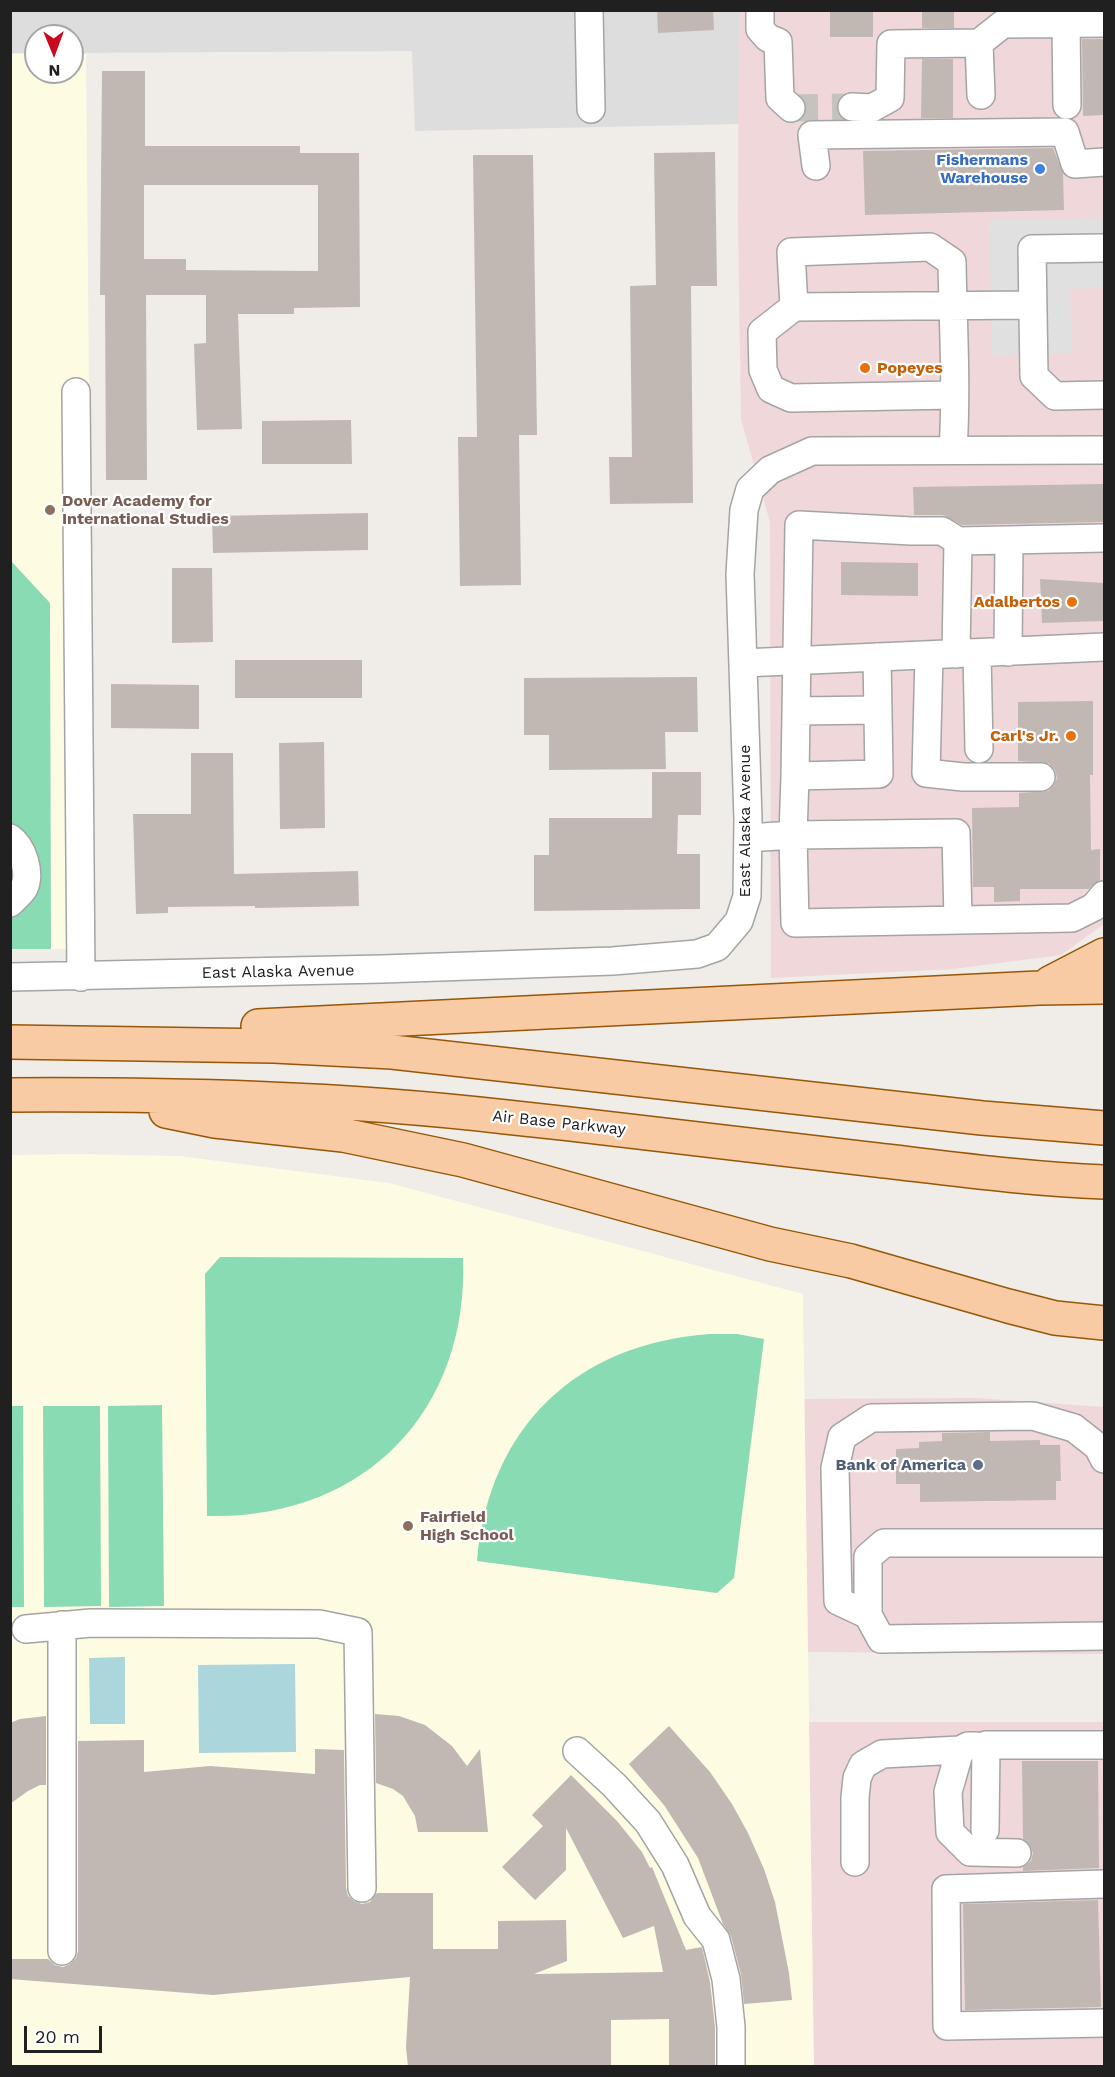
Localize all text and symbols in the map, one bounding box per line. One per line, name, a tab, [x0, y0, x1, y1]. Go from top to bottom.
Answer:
north arrow	[24, 24, 84, 84]
text: N	[48, 61, 60, 80]
place label: Fishermans Warehouse	[936, 150, 1028, 188]
marker: Fishermans Warehouse	[1033, 162, 1047, 176]
place label: Popeyes	[877, 358, 943, 378]
marker: Popeyes	[858, 361, 872, 375]
place label: Dover Academy for International Studies	[62, 491, 229, 529]
marker: Dover Academy for International Studies	[43, 503, 57, 517]
place label: Adalbertos	[974, 592, 1060, 612]
marker: Adalbertos	[1065, 595, 1079, 609]
place label: Carl's Jr.	[990, 726, 1059, 746]
marker: Carl's Jr.	[1064, 729, 1078, 743]
street label: East Alaska Avenue	[735, 745, 755, 897]
street label: East Alaska Avenue	[201, 961, 355, 983]
street label: Air Base Parkway	[491, 1106, 627, 1140]
place label: Bank of America	[836, 1455, 966, 1475]
marker: Bank of America	[971, 1458, 985, 1472]
place label: Fairfield High School	[420, 1507, 514, 1545]
marker: Fairfield High School	[401, 1519, 415, 1533]
scale bar	[27, 2014, 105, 2052]
text: 20 m	[35, 2026, 80, 2047]

